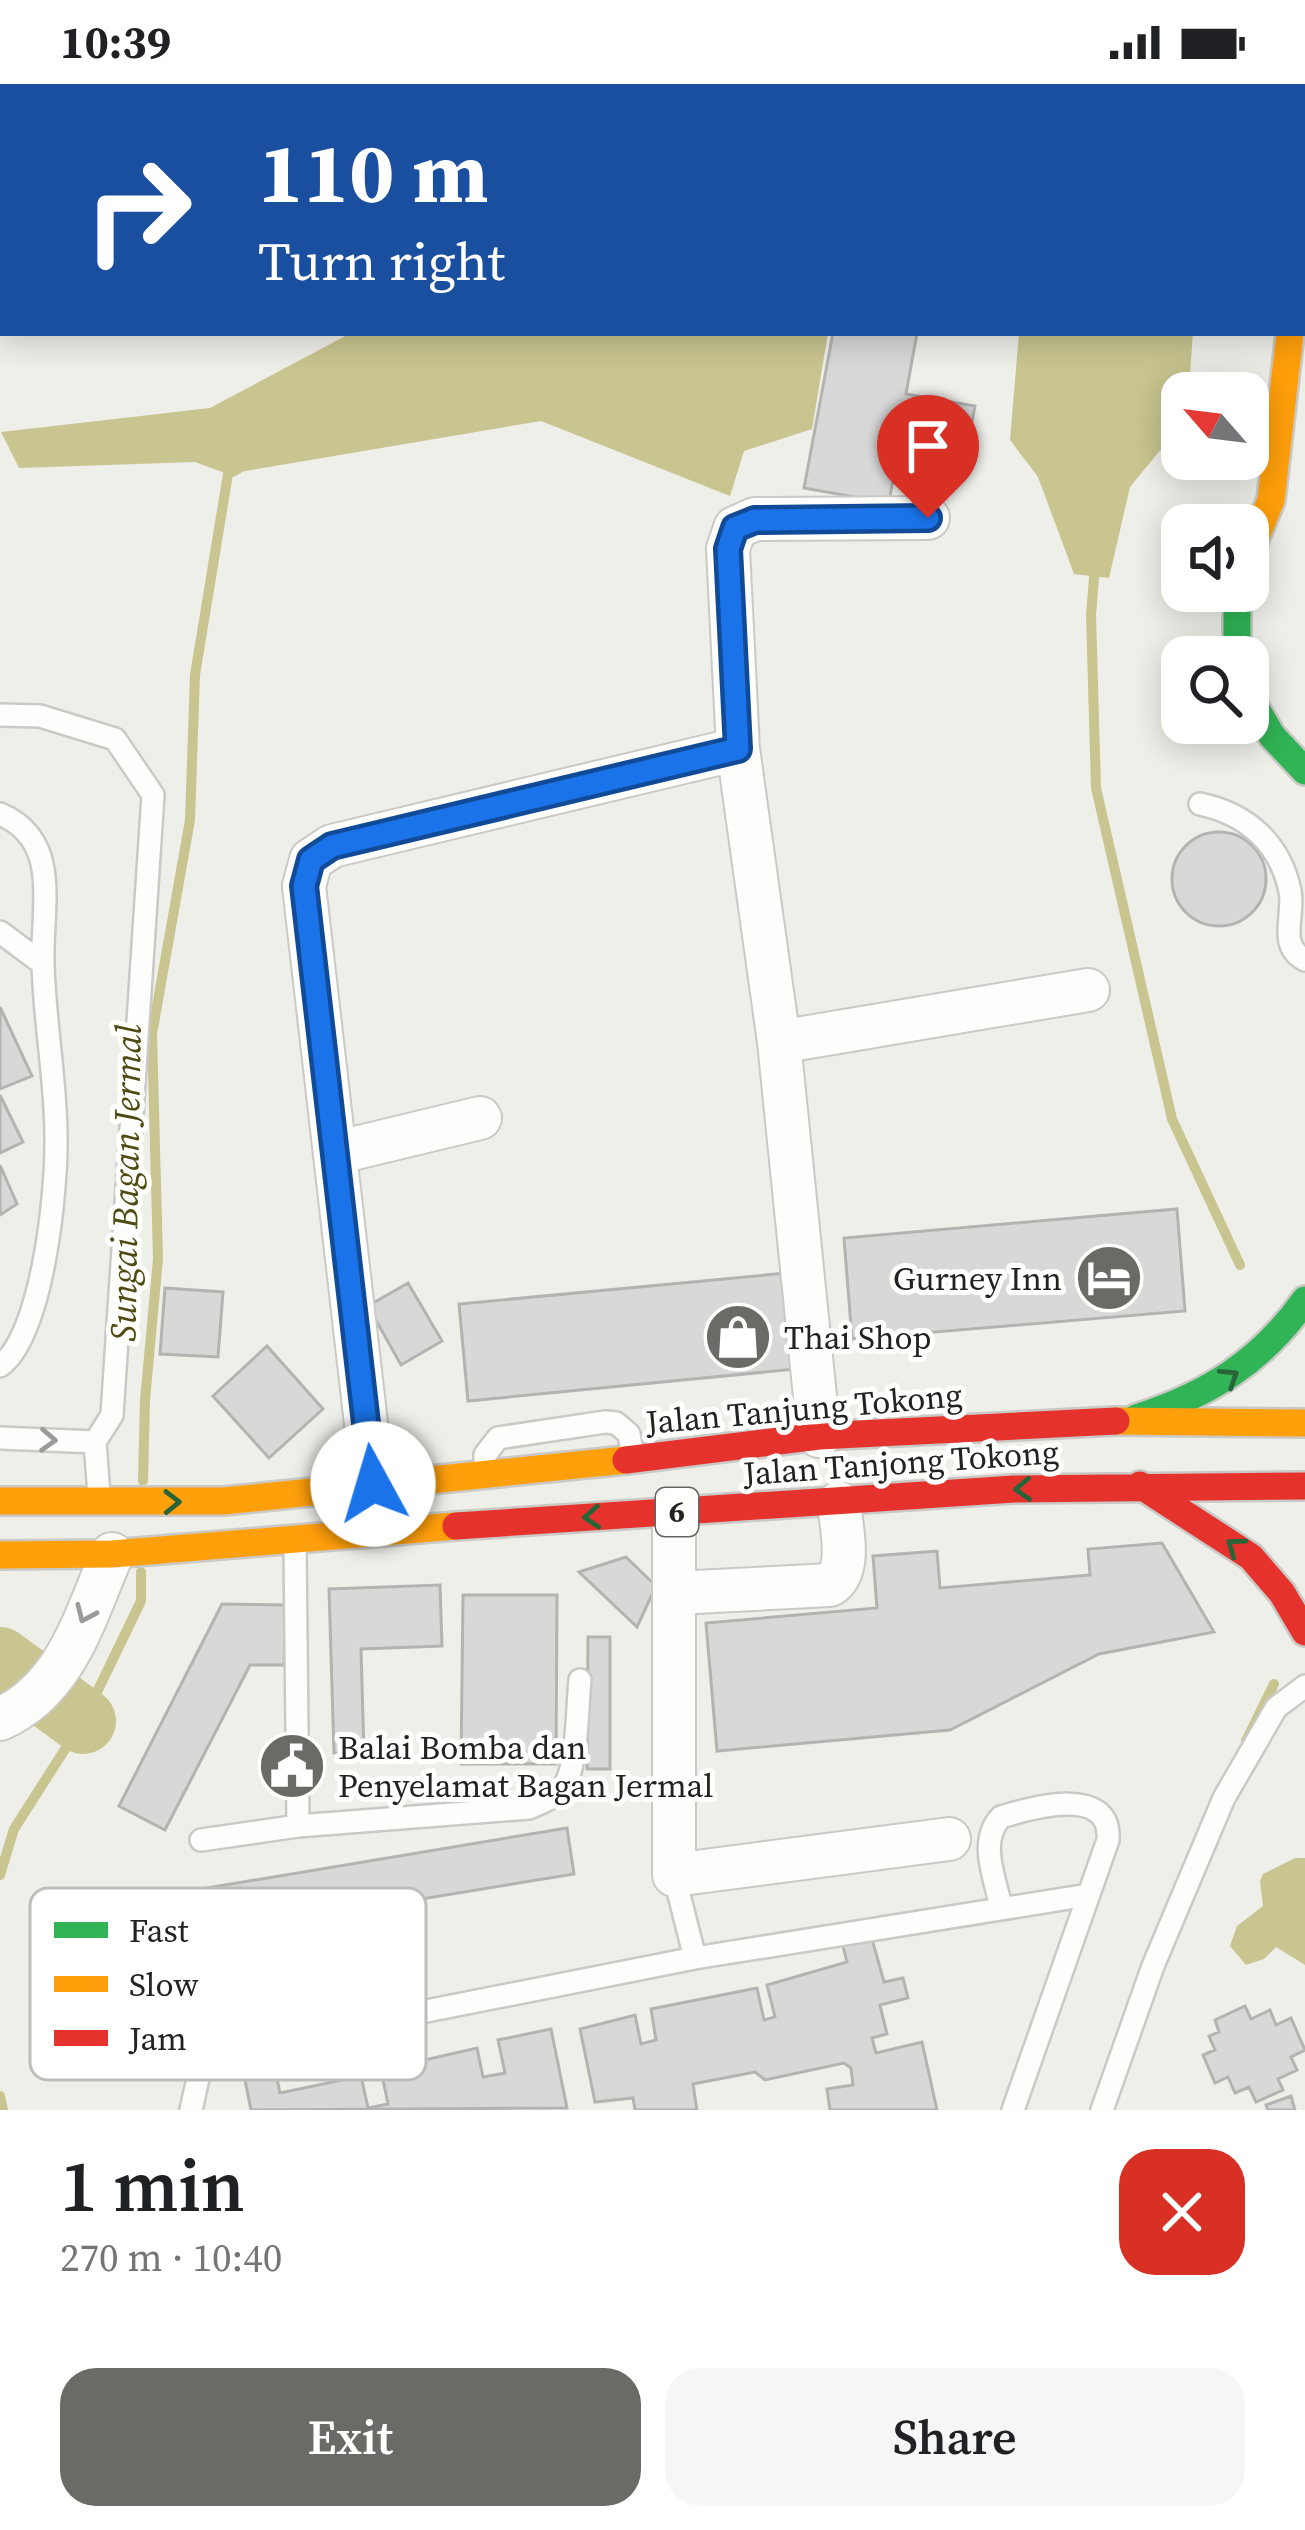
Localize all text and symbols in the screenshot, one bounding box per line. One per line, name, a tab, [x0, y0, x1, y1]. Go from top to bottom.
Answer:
text: 10:39	[60, 11, 171, 73]
text: 110 m	[258, 115, 489, 230]
icon: right	[60, 132, 216, 288]
text: Turn right	[258, 224, 505, 298]
north arrow	[1161, 372, 1269, 480]
map controls	[1161, 372, 1269, 744]
pin	[877, 395, 979, 518]
icon: arrive	[895, 413, 961, 479]
button: sound	[1161, 504, 1269, 612]
button: search	[1161, 636, 1269, 744]
water label: Sungai Bagan Jermal	[98, 1024, 153, 1342]
hotel icon: Gurney Inn	[1074, 1243, 1144, 1313]
place label: Gurney Inn	[893, 1256, 1062, 1301]
shop icon: Thai Shop	[703, 1302, 773, 1372]
place label: Thai Shop	[784, 1315, 932, 1360]
one-way arrow	[1216, 1369, 1238, 1391]
street label: Jalan Tanjung Tokong	[643, 1372, 964, 1445]
position arrow	[310, 1421, 436, 1547]
one-way arrow	[39, 1427, 58, 1453]
street label: Jalan Tanjong Tokong	[741, 1429, 1060, 1496]
one-way arrow	[1013, 1476, 1032, 1502]
road number: 6	[656, 1488, 698, 1536]
one-way arrow	[163, 1489, 182, 1515]
one-way arrow	[582, 1504, 601, 1530]
one-way arrow	[1226, 1538, 1248, 1560]
one-way arrow	[76, 1602, 100, 1623]
place label: Balai Bomba dan Penyelamat Bagan Jermal	[338, 1725, 713, 1808]
public building icon: Balai Bomba dan Penyelamat Bagan Jermal	[257, 1731, 327, 1801]
legend	[30, 1888, 426, 2080]
text: Fast	[129, 1908, 189, 1953]
text: Slow	[129, 1962, 199, 2007]
text: Jam	[128, 2016, 187, 2061]
text: 1 min	[60, 2136, 245, 2235]
button: close	[1119, 2149, 1245, 2275]
text: 270 m · 10:40	[60, 2231, 282, 2284]
button: Exit	[60, 2368, 641, 2506]
button: Share	[665, 2368, 1245, 2506]

